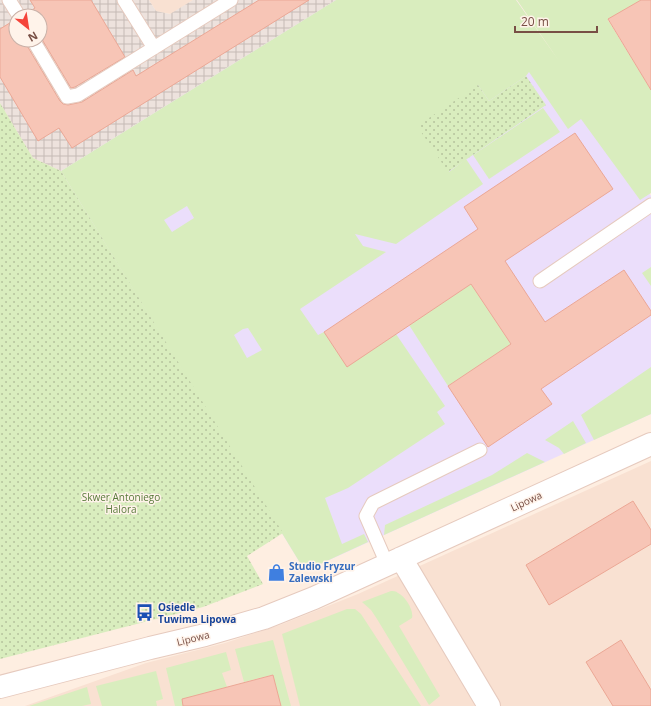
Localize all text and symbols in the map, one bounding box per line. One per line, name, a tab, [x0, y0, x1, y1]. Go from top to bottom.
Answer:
north arrow	[8, 8, 48, 48]
scale bar	[515, 8, 597, 34]
text: 20 m	[521, 13, 549, 30]
text: N	[26, 28, 41, 46]
street label: Lipowa	[508, 488, 544, 514]
park label: Skwer Antoniego Halora	[82, 490, 160, 516]
place label: Studio Fryzur Zalewski	[289, 559, 356, 585]
shop icon: Studio Fryzur Zalewski	[266, 562, 286, 582]
place label: Osiedle Tuwima Lipowa	[158, 600, 236, 626]
bus stop icon: Osiedle Tuwima Lipowa	[135, 603, 155, 623]
street label: Lipowa	[175, 627, 211, 649]

